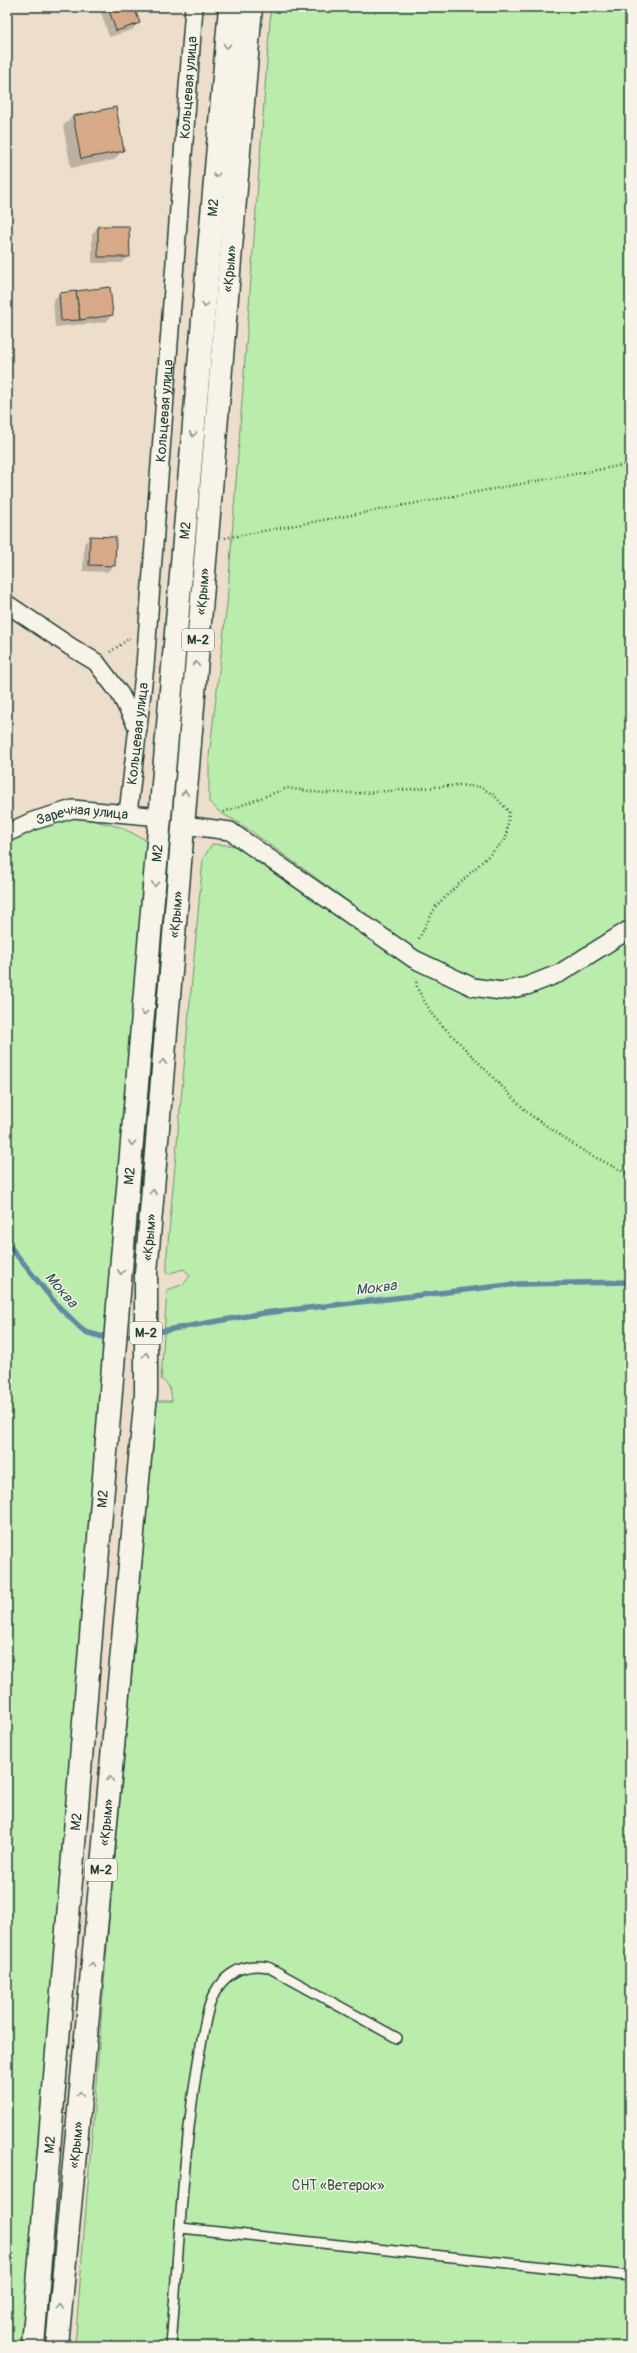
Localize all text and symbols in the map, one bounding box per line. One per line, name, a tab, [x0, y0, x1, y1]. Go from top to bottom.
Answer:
street label: Кольцевая улица	[176, 36, 200, 140]
one-way arrow	[222, 43, 231, 49]
one-way arrow	[211, 172, 220, 178]
street label: М2	[203, 198, 222, 217]
street label: «Крым»	[219, 244, 240, 293]
one-way arrow	[200, 302, 209, 308]
street label: Кольцевая улица	[152, 359, 176, 463]
one-way arrow	[189, 431, 198, 437]
street label: М2	[176, 521, 194, 540]
street label: «Крым»	[192, 567, 213, 616]
road number: М-2	[182, 629, 214, 651]
one-way arrow	[191, 661, 200, 667]
street label: Кольцевая улица	[123, 681, 152, 786]
one-way arrow	[180, 790, 189, 796]
street label: Заречная улица	[34, 800, 129, 828]
street label: М2	[148, 843, 166, 863]
one-way arrow	[150, 881, 159, 887]
street label: «Крым»	[165, 890, 186, 939]
one-way arrow	[139, 1010, 148, 1016]
one-way arrow	[158, 1059, 167, 1065]
one-way arrow	[128, 1140, 137, 1146]
street label: М2	[120, 1166, 138, 1186]
one-way arrow	[148, 1189, 157, 1195]
street label: «Крым»	[139, 1213, 159, 1261]
water label: Моква	[40, 1268, 82, 1312]
one-way arrow	[117, 1269, 126, 1275]
water label: Моква	[355, 1276, 398, 1300]
road number: М-2	[130, 1322, 162, 1344]
one-way arrow	[142, 1352, 150, 1358]
street label: М2	[93, 1489, 111, 1508]
one-way arrow	[105, 1776, 114, 1783]
street label: «Крым»	[95, 1798, 117, 1846]
street label: М2	[67, 1812, 85, 1831]
road number: М-2	[85, 1859, 117, 1881]
one-way arrow	[88, 1962, 97, 1968]
one-way arrow	[76, 2091, 85, 2097]
street label: «Крым»	[65, 2121, 86, 2169]
street label: М2	[40, 2135, 59, 2154]
park label: СНТ «Ветерок»	[292, 2177, 384, 2194]
one-way arrow	[56, 2304, 65, 2310]

